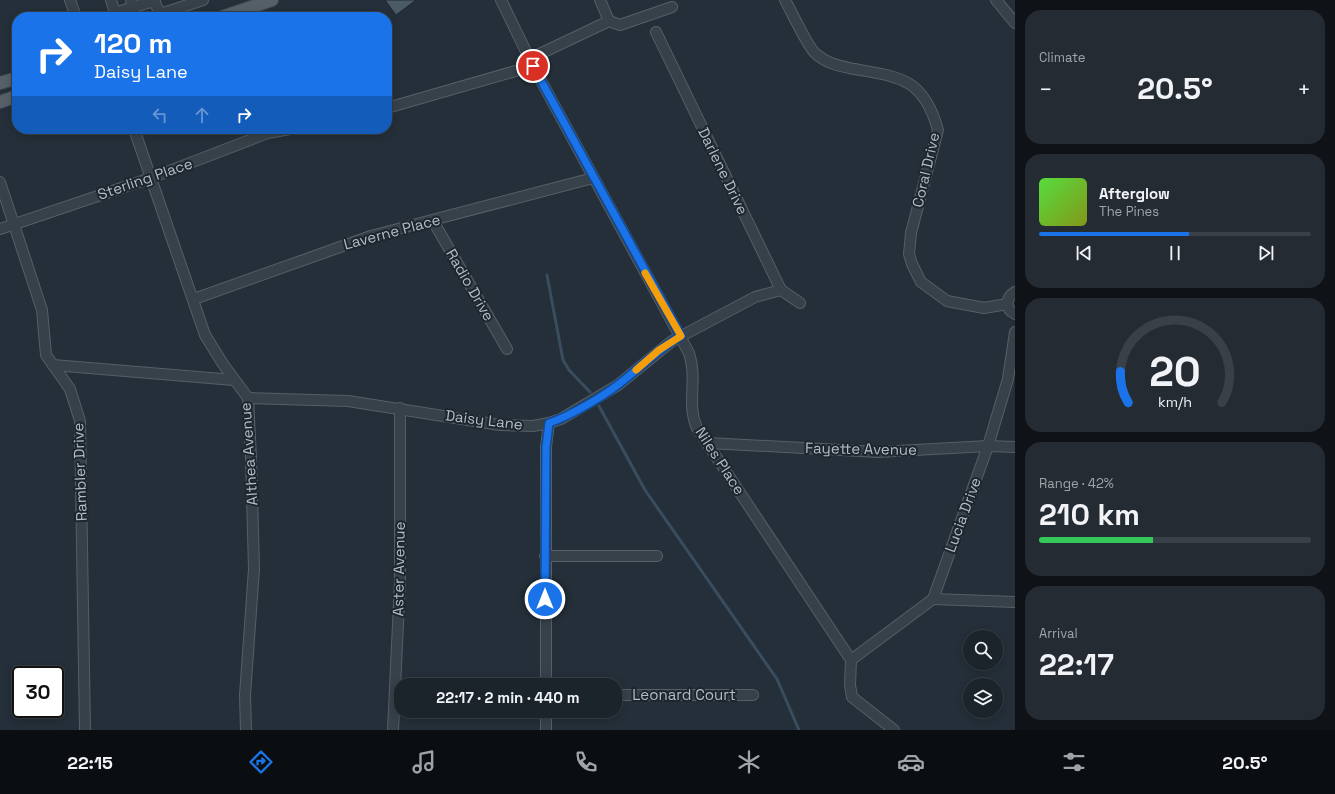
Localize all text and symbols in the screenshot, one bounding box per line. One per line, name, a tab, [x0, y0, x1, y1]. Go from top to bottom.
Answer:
text: 120 m	[94, 25, 172, 61]
icon: right	[28, 28, 80, 80]
pin	[516, 49, 550, 83]
text: Climate	[1039, 49, 1085, 66]
icon: arrive	[522, 55, 544, 77]
text: Daisy Lane	[94, 60, 188, 83]
text: 20.5°	[1137, 69, 1213, 108]
text: −	[1039, 75, 1053, 103]
text: +	[1297, 75, 1311, 103]
icon: left	[149, 104, 171, 126]
icon: ahead	[191, 104, 213, 126]
icon: right	[233, 104, 255, 126]
street label: Darlene Drive	[694, 124, 753, 218]
street label: Coral Drive	[908, 130, 943, 209]
street label: Sterling Place	[95, 153, 195, 204]
text: Afterglow	[1099, 184, 1170, 203]
text: The Pines	[1099, 203, 1159, 220]
street label: Laverne Place	[341, 209, 443, 254]
icon: previous	[1073, 242, 1095, 264]
icon: pause	[1164, 242, 1186, 264]
icon: next	[1255, 242, 1277, 264]
street label: Radio Drive	[442, 245, 499, 324]
text: 20	[1149, 345, 1201, 398]
text: km/h	[1158, 393, 1192, 411]
street label: Althea Avenue	[235, 402, 262, 506]
street label: Daisy Lane	[444, 405, 524, 434]
street label: Rambler Drive	[68, 422, 91, 522]
street label: Niles Place	[692, 423, 749, 498]
street label: Fayette Avenue	[805, 438, 917, 459]
street label: Lucia Drive	[940, 475, 985, 555]
text: Range · 42%	[1039, 475, 1114, 492]
text: 210 km	[1039, 495, 1140, 534]
street label: Aster Avenue	[388, 521, 409, 617]
position arrow	[524, 578, 566, 620]
text: Arrival	[1039, 625, 1078, 642]
map controls	[963, 630, 1003, 718]
button: search	[963, 630, 1003, 670]
text: 22:17	[1039, 645, 1114, 684]
speed limit sign: 30	[12, 666, 64, 718]
button: layers	[963, 678, 1003, 718]
street label: Leonard Court	[632, 685, 736, 704]
text: 22:17 · 2 min · 440 m	[436, 688, 580, 707]
icon: directions	[247, 748, 275, 776]
icon: music	[410, 748, 438, 776]
icon: phone	[572, 748, 600, 776]
icon: climate	[735, 748, 763, 776]
icon: car	[897, 748, 925, 776]
icon: filters	[1060, 748, 1088, 776]
text: 22:15	[67, 751, 113, 774]
text: 20.5°	[1222, 751, 1268, 774]

